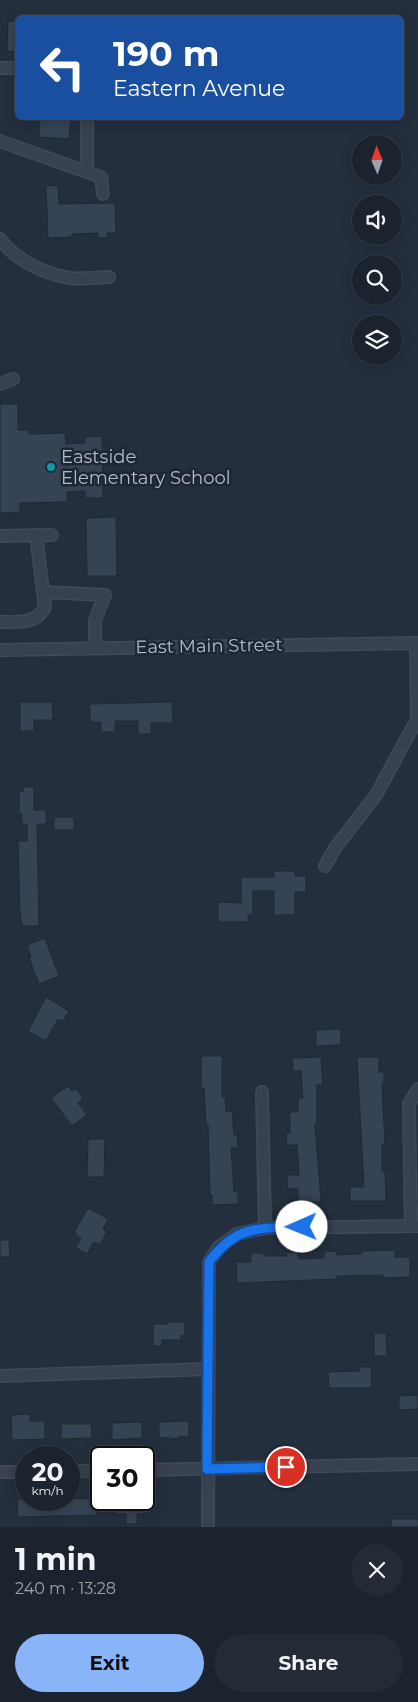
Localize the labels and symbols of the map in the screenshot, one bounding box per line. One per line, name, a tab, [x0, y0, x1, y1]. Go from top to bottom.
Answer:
north arrow	[352, 135, 402, 185]
place label: Eastside Elementary School	[61, 446, 231, 489]
marker: Eastside Elementary School	[45, 461, 57, 473]
street label: East Main Street	[135, 634, 283, 658]
position arrow	[275, 1200, 327, 1252]
speed limit sign: 30	[90, 1446, 155, 1511]
pin	[265, 1446, 307, 1488]

